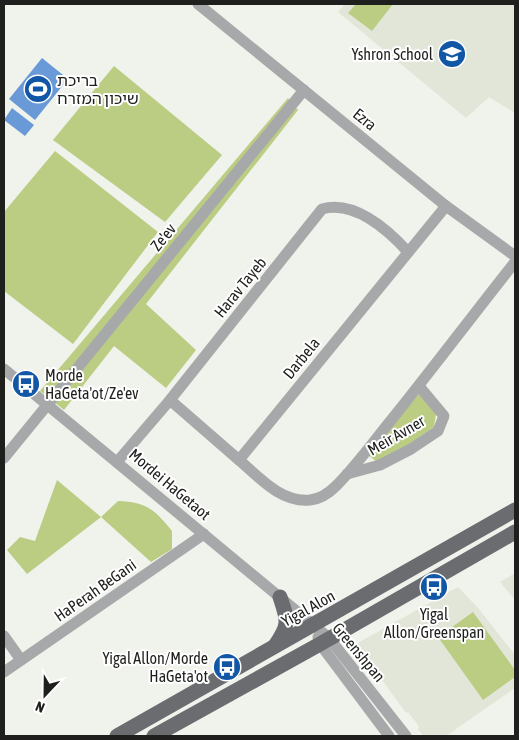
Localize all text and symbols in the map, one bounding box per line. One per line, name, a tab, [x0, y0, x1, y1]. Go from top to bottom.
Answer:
school or university icon: Yshron School	[437, 39, 467, 69]
place label: Yshron School	[351, 45, 434, 63]
place label: בריכת שיכון המזרח	[57, 71, 139, 107]
sports icon: בריכת שיכון המזרח	[23, 74, 53, 104]
street label: Ezra	[350, 104, 380, 134]
street label: Ze'ev	[147, 219, 180, 254]
street label: Harav Tayeb	[210, 253, 270, 321]
street label: Darbela	[279, 334, 323, 382]
place label: Morde HaGeta'ot/Ze'ev	[45, 366, 139, 402]
bus stop icon: Morde HaGeta'ot/Ze'ev	[11, 369, 41, 399]
street label: Meir Avner	[364, 411, 428, 458]
street label: Mordei HaGetaot	[126, 445, 215, 523]
street label: HaPerah BeGani	[51, 555, 139, 625]
bus stop icon: Yigal Allon/Greenspan	[419, 572, 449, 602]
street label: Yigal Alon	[278, 586, 338, 631]
place label: Yigal Allon/Greenspan	[384, 605, 484, 642]
street label: Greenshpan	[328, 619, 389, 686]
place label: Yigal Allon/Morde HaGeta'ot	[103, 649, 208, 685]
bus stop icon: Yigal Allon/Morde HaGeta'ot	[212, 652, 242, 682]
north arrow	[20, 670, 70, 720]
text: N	[33, 698, 47, 716]

